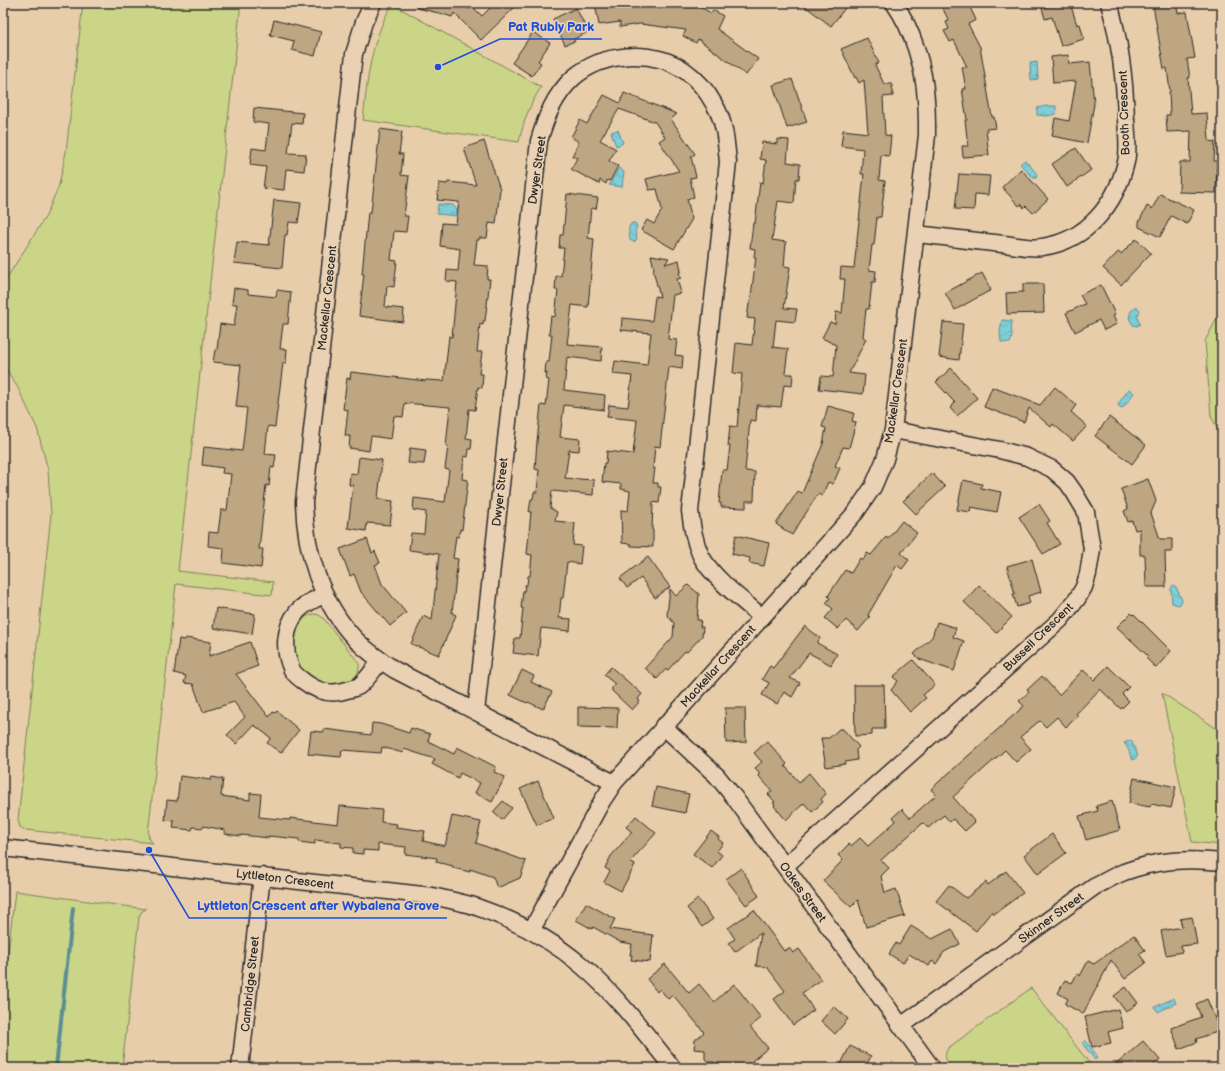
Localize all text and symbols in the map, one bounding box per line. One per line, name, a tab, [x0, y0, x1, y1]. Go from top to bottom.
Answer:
callout: Pat Rubly Park	[500, 14, 602, 39]
text: Pat Rubly Park	[508, 19, 594, 35]
street label: Booth Crescent	[1116, 70, 1133, 156]
street label: Dwyer Street	[525, 134, 550, 205]
street label: Mackellar Crescent	[315, 244, 341, 351]
street label: Mackellar Crescent	[882, 337, 911, 444]
street label: Dwyer Street	[489, 457, 512, 527]
street label: Bussell Crescent	[1000, 600, 1077, 675]
street label: Mackellar Crescent	[677, 622, 759, 711]
street label: Oakes Street	[776, 859, 830, 925]
street label: Lyttleton Crescent	[235, 866, 335, 893]
street label: Skinner Street	[1016, 890, 1087, 947]
callout: Lyttleton Crescent after Wybalena Grove	[189, 893, 447, 918]
text: Lyttleton Crescent after Wybalena Grove	[197, 898, 440, 914]
street label: Cambridge Street	[238, 935, 263, 1033]

